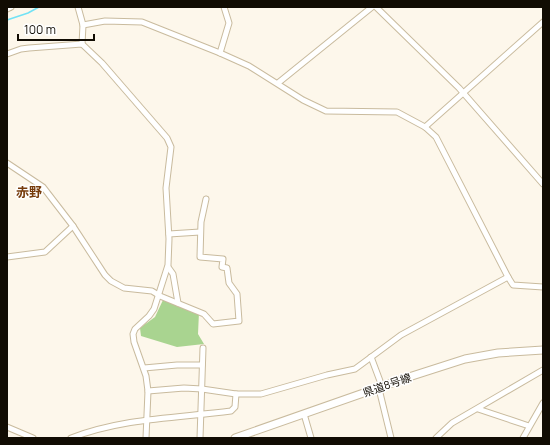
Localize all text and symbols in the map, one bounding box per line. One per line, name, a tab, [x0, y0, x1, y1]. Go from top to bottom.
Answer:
scale bar	[18, 16, 94, 42]
text: 100 m	[24, 21, 56, 38]
district label: 赤野	[16, 183, 42, 201]
street label: 県道8号線	[361, 369, 413, 400]

